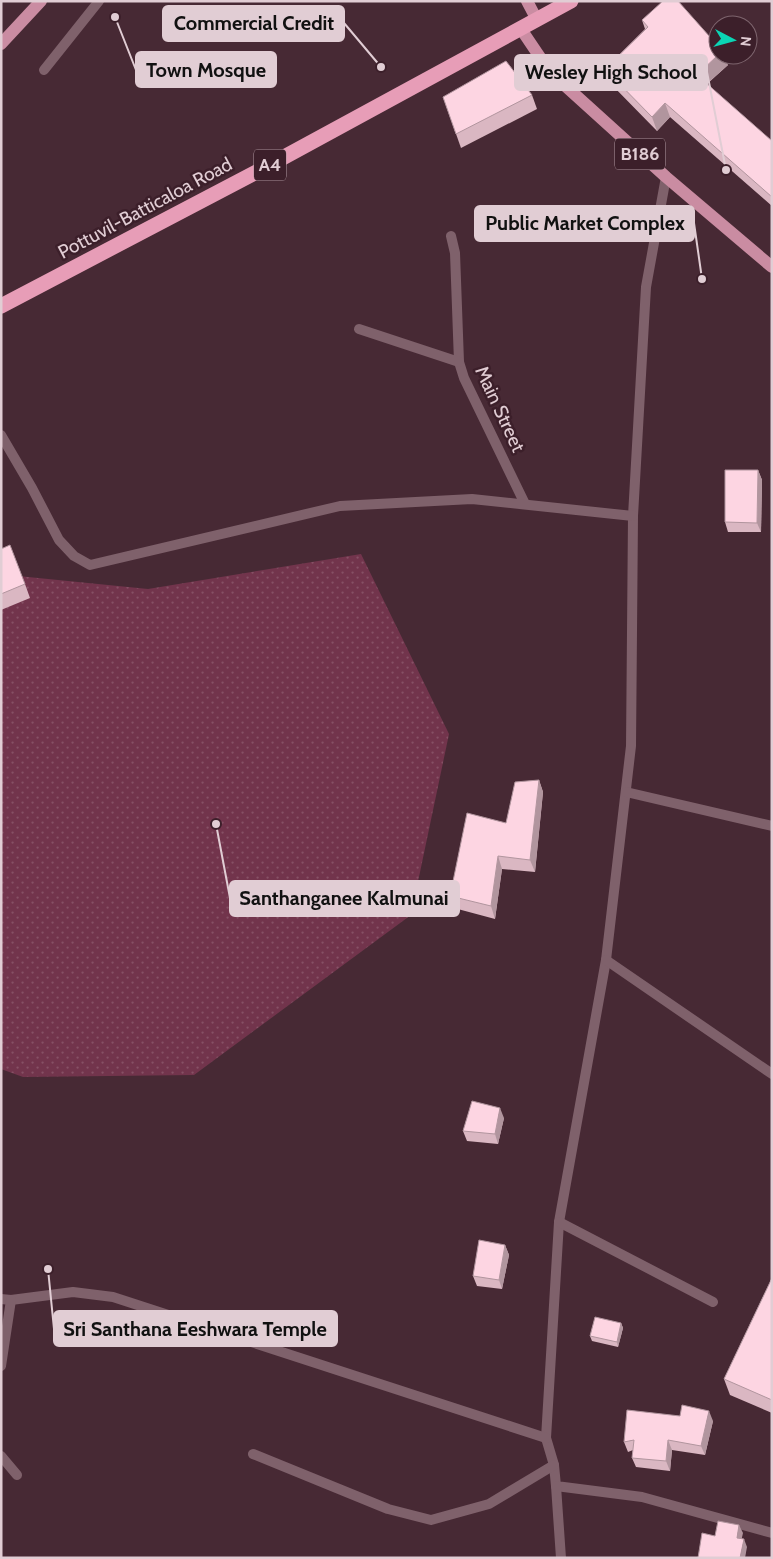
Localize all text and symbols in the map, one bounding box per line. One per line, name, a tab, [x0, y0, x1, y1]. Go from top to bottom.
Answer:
callout: Commercial Credit	[163, 6, 344, 41]
text: Commercial Credit	[174, 11, 334, 35]
north arrow	[708, 15, 758, 65]
text: N	[736, 35, 755, 47]
callout: Town Mosque	[136, 52, 276, 87]
callout: Wesley High School	[515, 55, 707, 90]
text: Town Mosque	[146, 58, 266, 82]
text: Wesley High School	[525, 60, 697, 84]
road number: B186	[615, 138, 665, 170]
road number: A4	[254, 150, 286, 180]
street label: Pottuvil-Batticaloa Road	[54, 152, 236, 264]
callout: Public Market Complex	[475, 206, 694, 241]
text: Public Market Complex	[485, 211, 685, 235]
street label: Main Street	[470, 362, 530, 456]
callout: Santhanganee Kalmunai	[230, 881, 459, 916]
text: Santhanganee Kalmunai	[239, 886, 449, 910]
callout: Sri Santhana Eeshwara Temple	[54, 1311, 337, 1346]
text: Sri Santhana Eeshwara Temple	[63, 1317, 327, 1341]

